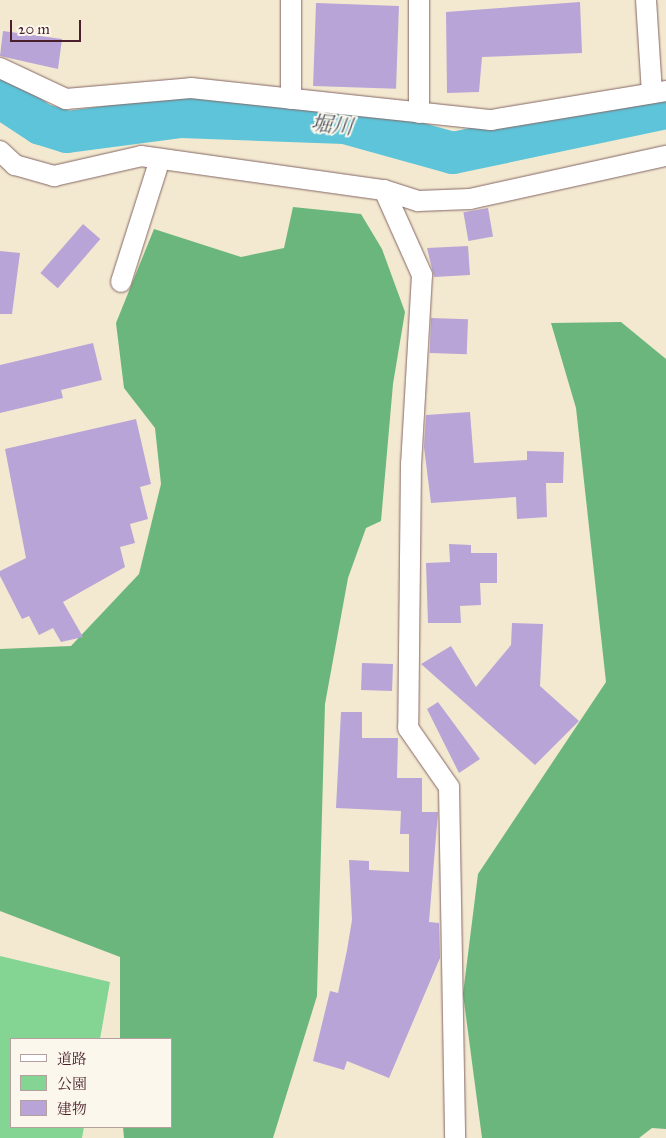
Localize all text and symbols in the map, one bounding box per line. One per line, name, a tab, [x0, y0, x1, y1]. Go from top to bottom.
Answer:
scale bar	[12, 10, 84, 42]
text: 20 m	[18, 20, 50, 38]
water label: 堀川	[310, 110, 354, 140]
legend	[10, 1038, 172, 1128]
text: 道路	[57, 1050, 87, 1068]
text: 公園	[57, 1075, 87, 1093]
text: 建物	[57, 1100, 87, 1118]

